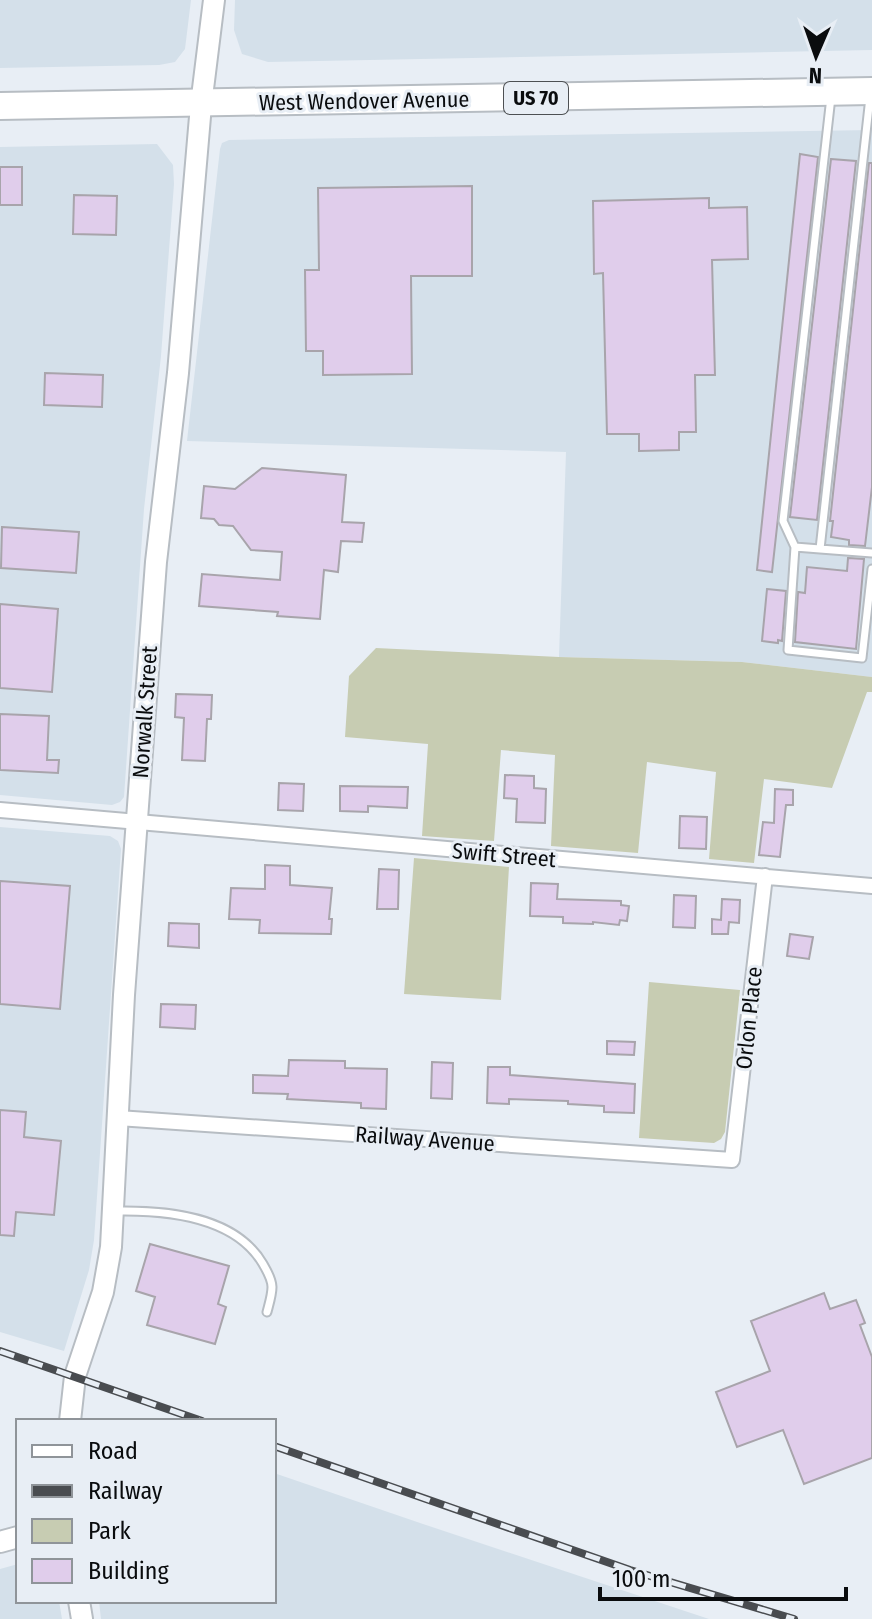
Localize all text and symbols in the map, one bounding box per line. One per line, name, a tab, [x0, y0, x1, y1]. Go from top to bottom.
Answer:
north arrow	[776, 16, 856, 96]
text: N	[808, 62, 822, 89]
road number: US 70	[504, 82, 568, 114]
street label: West Wendover Avenue	[259, 86, 469, 116]
street label: Norwalk Street	[127, 644, 163, 779]
street label: Swift Street	[451, 837, 558, 873]
street label: Orlon Place	[730, 965, 768, 1071]
street label: Railway Avenue	[354, 1121, 496, 1157]
legend	[16, 1419, 276, 1603]
text: Road	[88, 1437, 138, 1465]
text: Railway	[88, 1477, 163, 1505]
text: Park	[88, 1517, 131, 1545]
scale bar	[600, 1551, 846, 1601]
text: Building	[88, 1557, 170, 1585]
text: 100 m	[612, 1565, 670, 1593]

